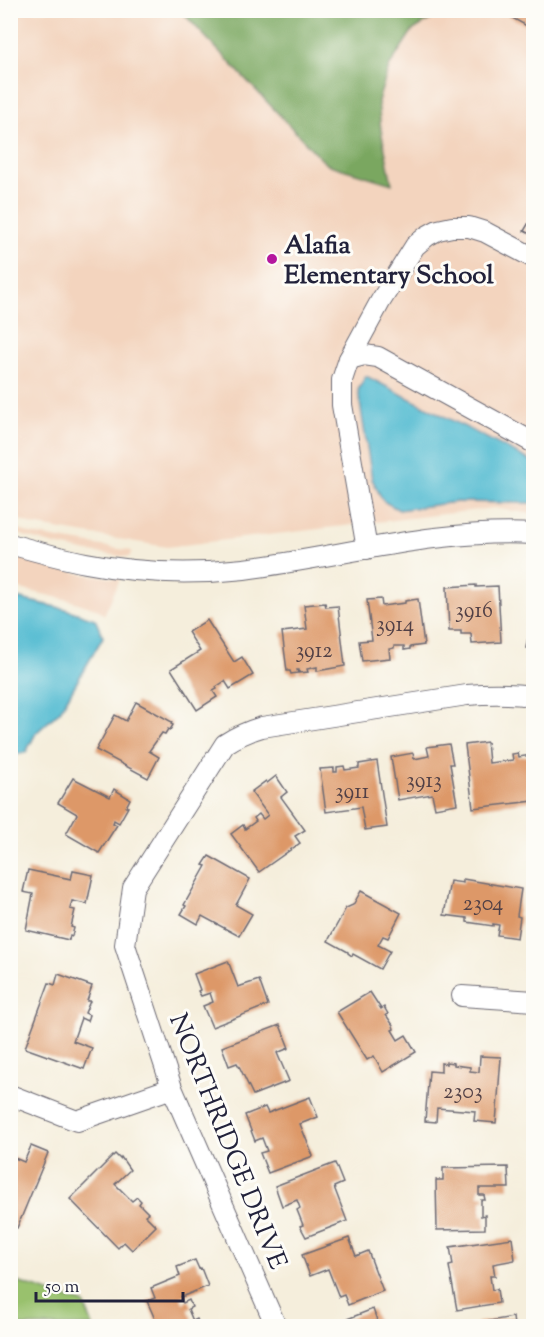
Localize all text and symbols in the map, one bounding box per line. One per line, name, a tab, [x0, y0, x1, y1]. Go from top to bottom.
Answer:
place label: Alafia Elementary School	[284, 228, 494, 295]
marker: Alafia Elementary School	[265, 252, 279, 266]
house number: 3916	[455, 596, 493, 628]
house number: 3914	[376, 610, 414, 642]
house number: 3912	[295, 636, 333, 668]
house number: 3913	[406, 766, 442, 798]
house number: 3911	[335, 777, 370, 809]
house number: 2304	[463, 889, 503, 921]
street label: NORTHRIDGE DRIVE	[158, 1008, 295, 1276]
house number: 2303	[443, 1077, 483, 1109]
scale bar	[36, 1265, 183, 1303]
text: 50 m	[44, 1275, 80, 1301]

